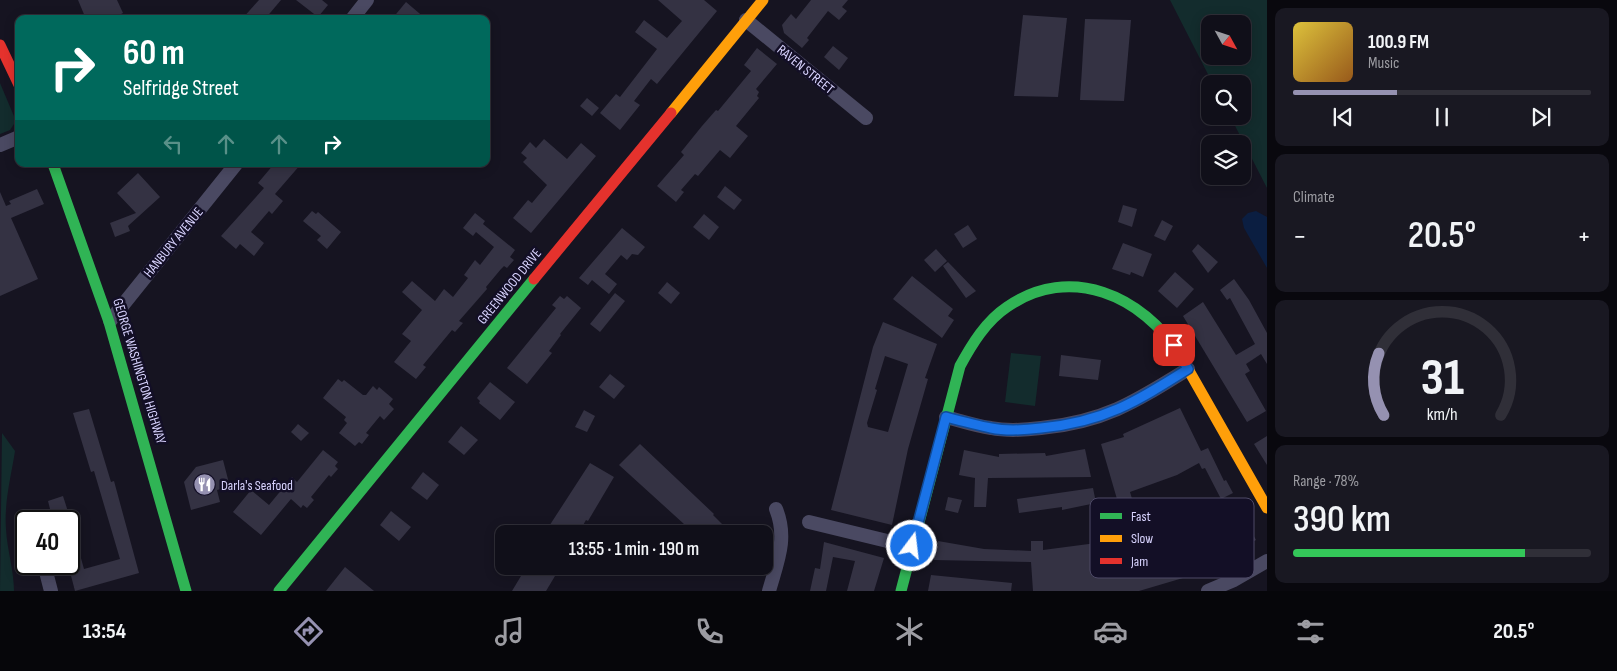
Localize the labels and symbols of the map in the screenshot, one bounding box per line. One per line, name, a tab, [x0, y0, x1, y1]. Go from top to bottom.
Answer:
north arrow	[1201, 15, 1251, 65]
street label: RAVEN STREET	[774, 41, 838, 98]
street label: HANBURY AVENUE	[140, 204, 207, 281]
street label: GREENWOOD DRIVE	[474, 245, 545, 328]
street label: GEORGE WASHINGTON HIGHWAY	[109, 296, 170, 446]
pin	[1153, 324, 1195, 366]
restaurant icon: Darla's Seafood	[193, 473, 217, 497]
place label: Darla's Seafood	[221, 477, 293, 494]
legend	[1090, 498, 1254, 578]
text: Fast	[1131, 508, 1151, 525]
speed limit sign: 40	[15, 510, 80, 575]
position arrow	[885, 519, 937, 571]
text: Slow	[1131, 530, 1153, 547]
text: Jam	[1130, 553, 1148, 570]

